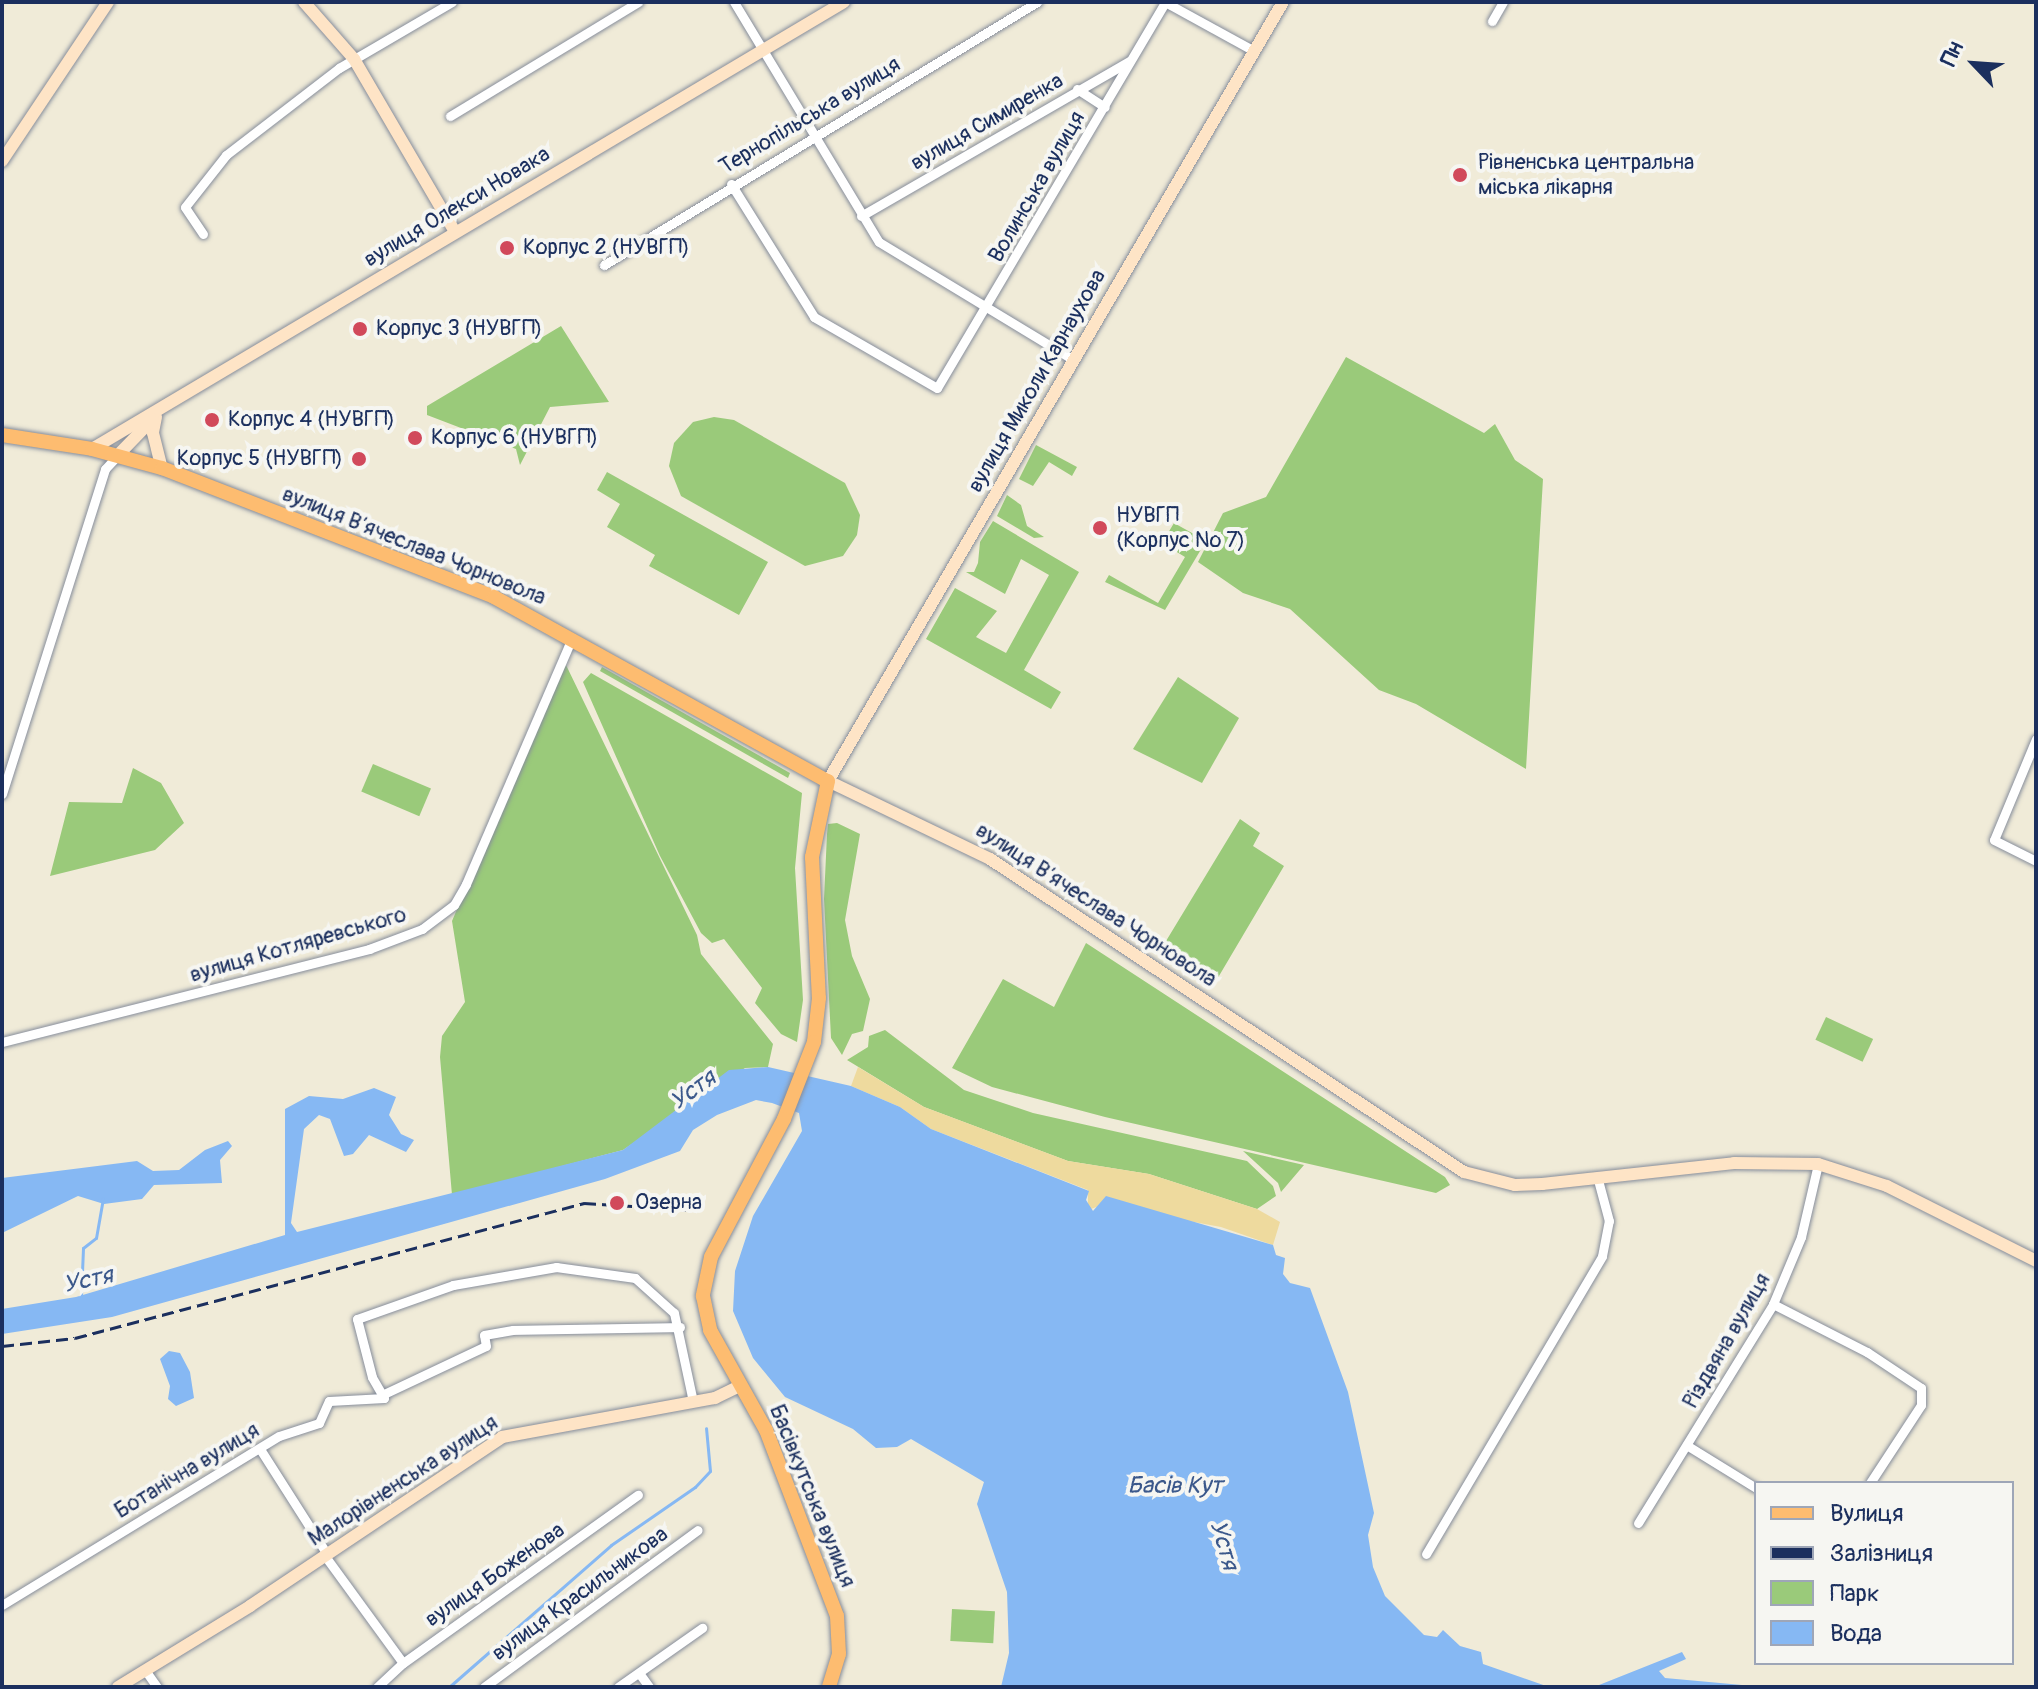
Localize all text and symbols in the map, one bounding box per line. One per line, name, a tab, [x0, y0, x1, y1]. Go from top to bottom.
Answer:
north arrow	[1934, 24, 2014, 104]
text: Пн	[1934, 37, 1970, 71]
street label: Тернопільська вулиця	[715, 52, 905, 180]
street label: вулиця Симиренка	[906, 68, 1068, 176]
street label: Волинська вулиця	[983, 107, 1091, 267]
street label: вулиця Олекси Новака	[359, 141, 555, 273]
place label: Рівненська центральна міська лікарня	[1478, 149, 1694, 200]
marker: Рівненська центральна міська лікарня	[1449, 164, 1471, 186]
place label: Корпус 2 (НУВГП)	[523, 235, 690, 261]
marker: Корпус 2 (НУВГП)	[498, 239, 516, 257]
street label: вулиця Миколи Карнаухова	[962, 265, 1112, 497]
place label: Корпус 3 (НУВГП)	[376, 316, 542, 342]
marker: Корпус 3 (НУВГП)	[351, 320, 369, 338]
place label: Корпус 4 (НУВГП)	[228, 407, 395, 433]
marker: Корпус 4 (НУВГП)	[203, 411, 221, 429]
place label: Корпус 6 (НУВГП)	[431, 425, 598, 451]
marker: Корпус 6 (НУВГП)	[406, 429, 424, 447]
place label: Корпус 5 (НУВГП)	[177, 446, 343, 472]
marker: Корпус 5 (НУВГП)	[350, 450, 368, 468]
street label: вулиця Вʼячеслава Чорновола	[278, 481, 550, 611]
place label: НУВГП (Корпус № 7)	[1116, 502, 1245, 554]
marker: НУВГП (Корпус № 7)	[1091, 519, 1109, 537]
street label: вулиця Вʼячеслава Чорновола	[971, 817, 1221, 993]
street label: вулиця Котляревського	[187, 901, 409, 989]
water label: Устя	[665, 1064, 721, 1116]
place label: Озерна	[635, 1190, 702, 1216]
marker: Озерна	[606, 1192, 628, 1214]
water label: Устя	[61, 1261, 115, 1299]
street label: Різдвяна вулиця	[1678, 1269, 1776, 1413]
street label: Басівкутська вулиця	[763, 1401, 861, 1591]
street label: Малорівненська вулиця	[303, 1410, 503, 1552]
street label: Ботанічна вулиця	[110, 1417, 264, 1525]
water label: Басів Кут	[1127, 1472, 1223, 1500]
legend	[1754, 1481, 2014, 1665]
text: Вулиця	[1830, 1499, 1903, 1528]
street label: вулиця Боженова	[420, 1517, 570, 1633]
water label: Устя	[1203, 1517, 1245, 1573]
street label: вулиця Красильникова	[487, 1521, 673, 1667]
text: Залізниця	[1830, 1539, 1933, 1568]
text: Парк	[1830, 1579, 1879, 1608]
text: Вода	[1830, 1619, 1882, 1648]

